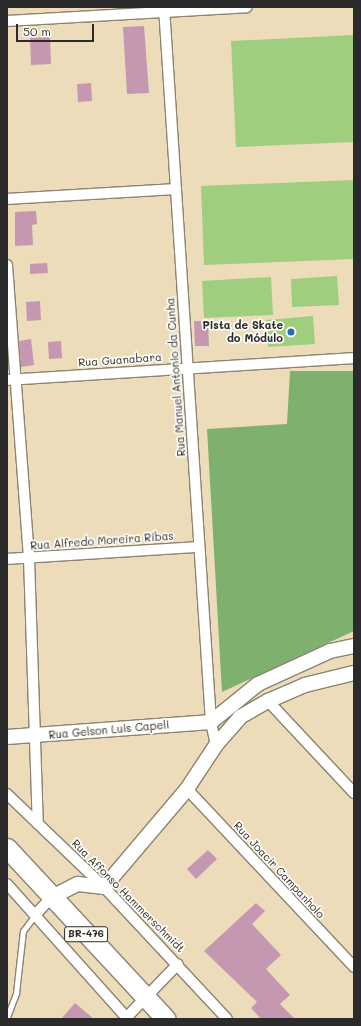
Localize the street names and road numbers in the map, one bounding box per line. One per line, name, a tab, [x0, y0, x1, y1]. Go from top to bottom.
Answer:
street label: Rua Manuel Antonio da Cunha	[164, 297, 188, 457]
street label: Rua Guanabara	[78, 350, 162, 370]
street label: Rua Alfredo Moreira Ribas	[30, 529, 174, 553]
street label: Rua Gelson Luis Capeli	[48, 718, 170, 742]
street label: Rua Joacir Campanholo	[231, 819, 327, 921]
street label: Rua Affonso Hammerschmidt	[69, 837, 187, 955]
road number: BR-476	[64, 926, 108, 942]

